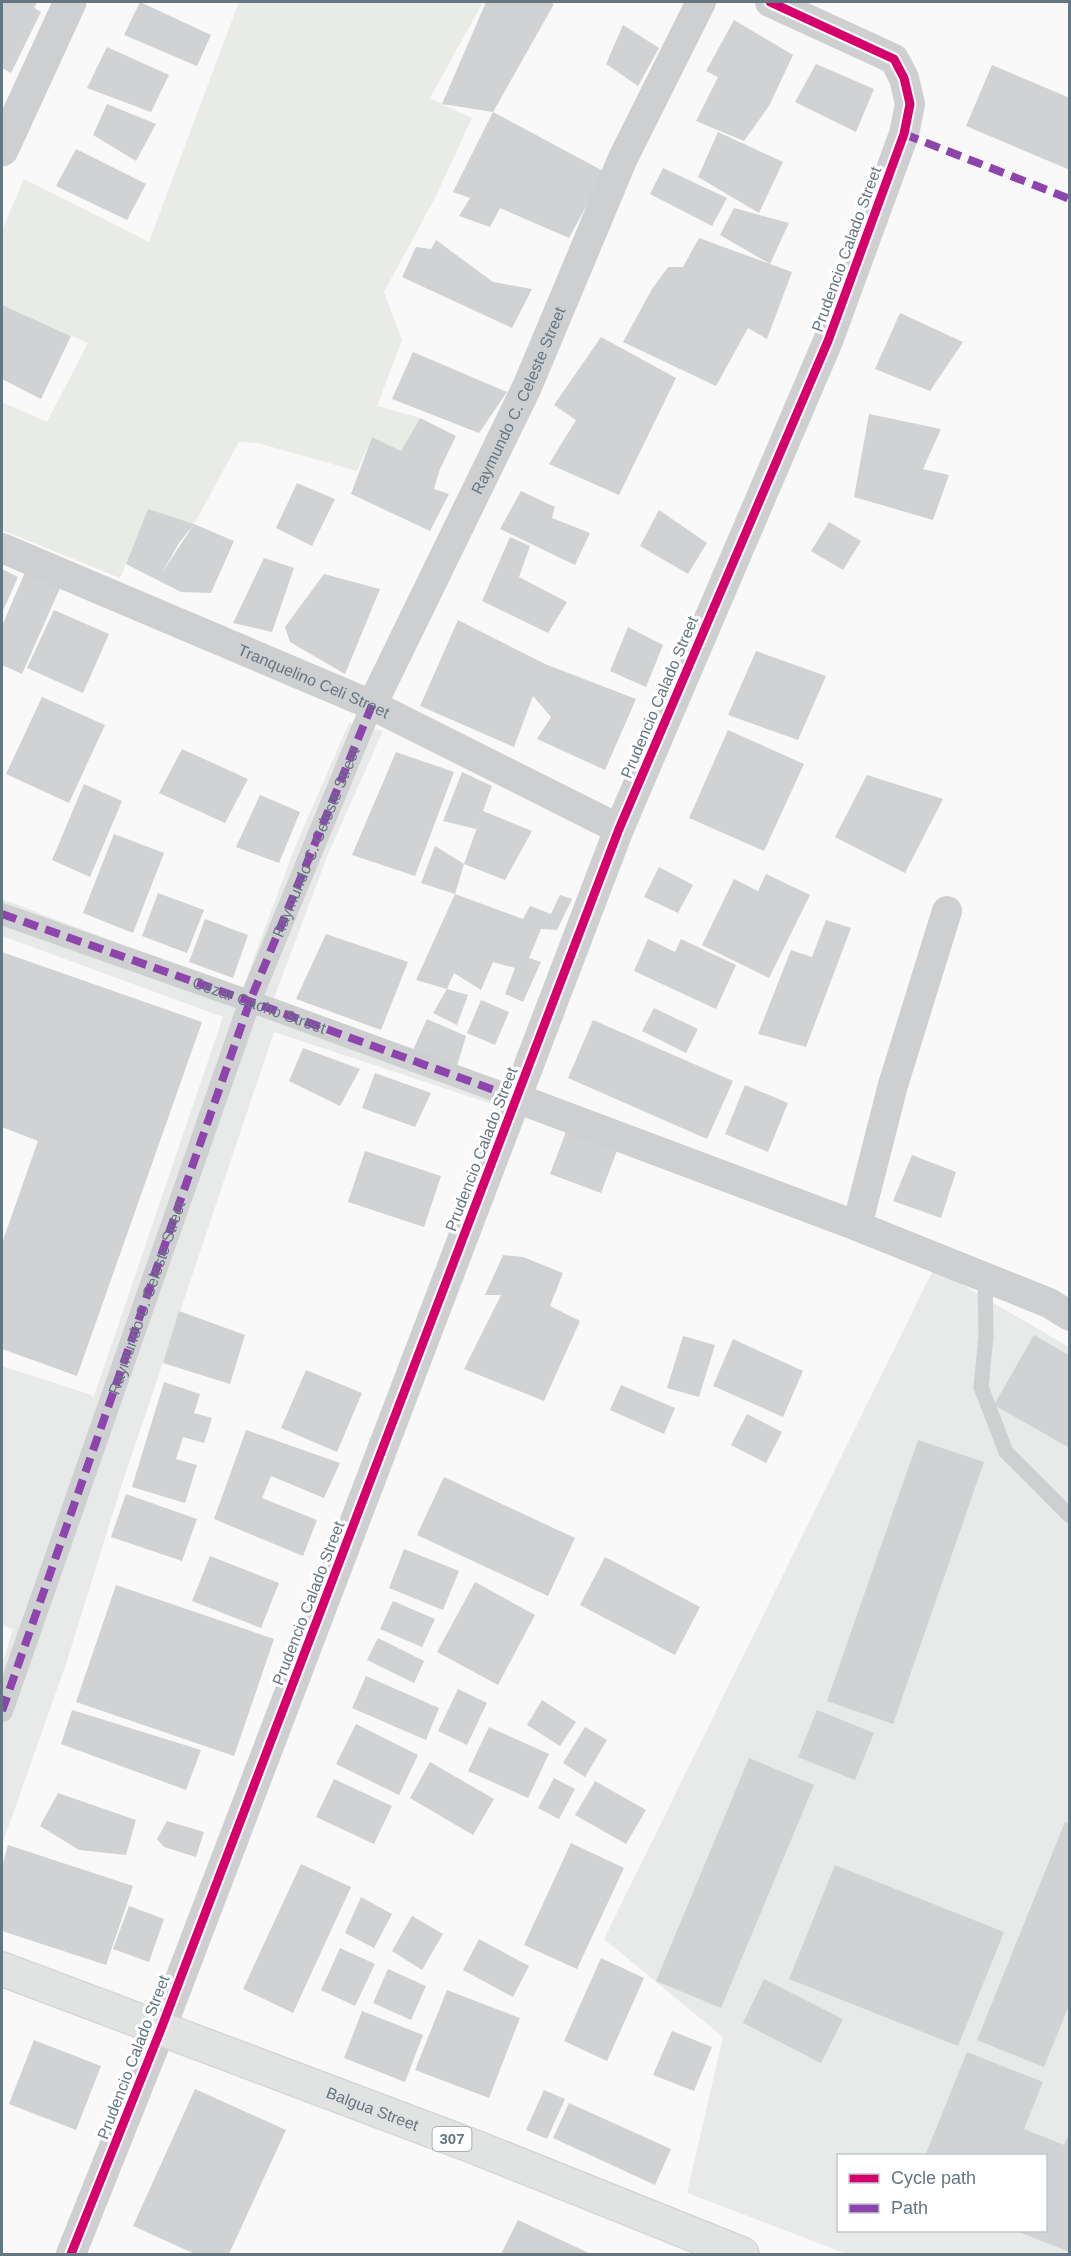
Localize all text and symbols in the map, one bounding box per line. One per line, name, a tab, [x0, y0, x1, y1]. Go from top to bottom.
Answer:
street label: Prudencio Calado Street	[809, 164, 884, 334]
street label: Raymundo C. Celeste Street	[468, 304, 569, 497]
street label: Prudencio Calado Street	[618, 613, 702, 781]
street label: Tranquelino Celi Street	[235, 641, 393, 722]
street label: Raymundo C. Celeste Street	[269, 744, 363, 940]
street label: Cezar Cacho Street	[190, 974, 329, 1037]
street label: Prudencio Calado Street	[442, 1064, 521, 1234]
street label: Raymundo C. Celeste Street	[105, 1198, 189, 1397]
street label: Prudencio Calado Street	[269, 1518, 348, 1688]
street label: Prudencio Calado Street	[94, 1972, 173, 2142]
street label: Balgua Street	[324, 2084, 421, 2134]
road number: 307	[432, 2127, 472, 2151]
legend	[837, 2154, 1047, 2232]
text: Cycle path	[891, 2168, 976, 2188]
text: Path	[891, 2198, 928, 2218]

